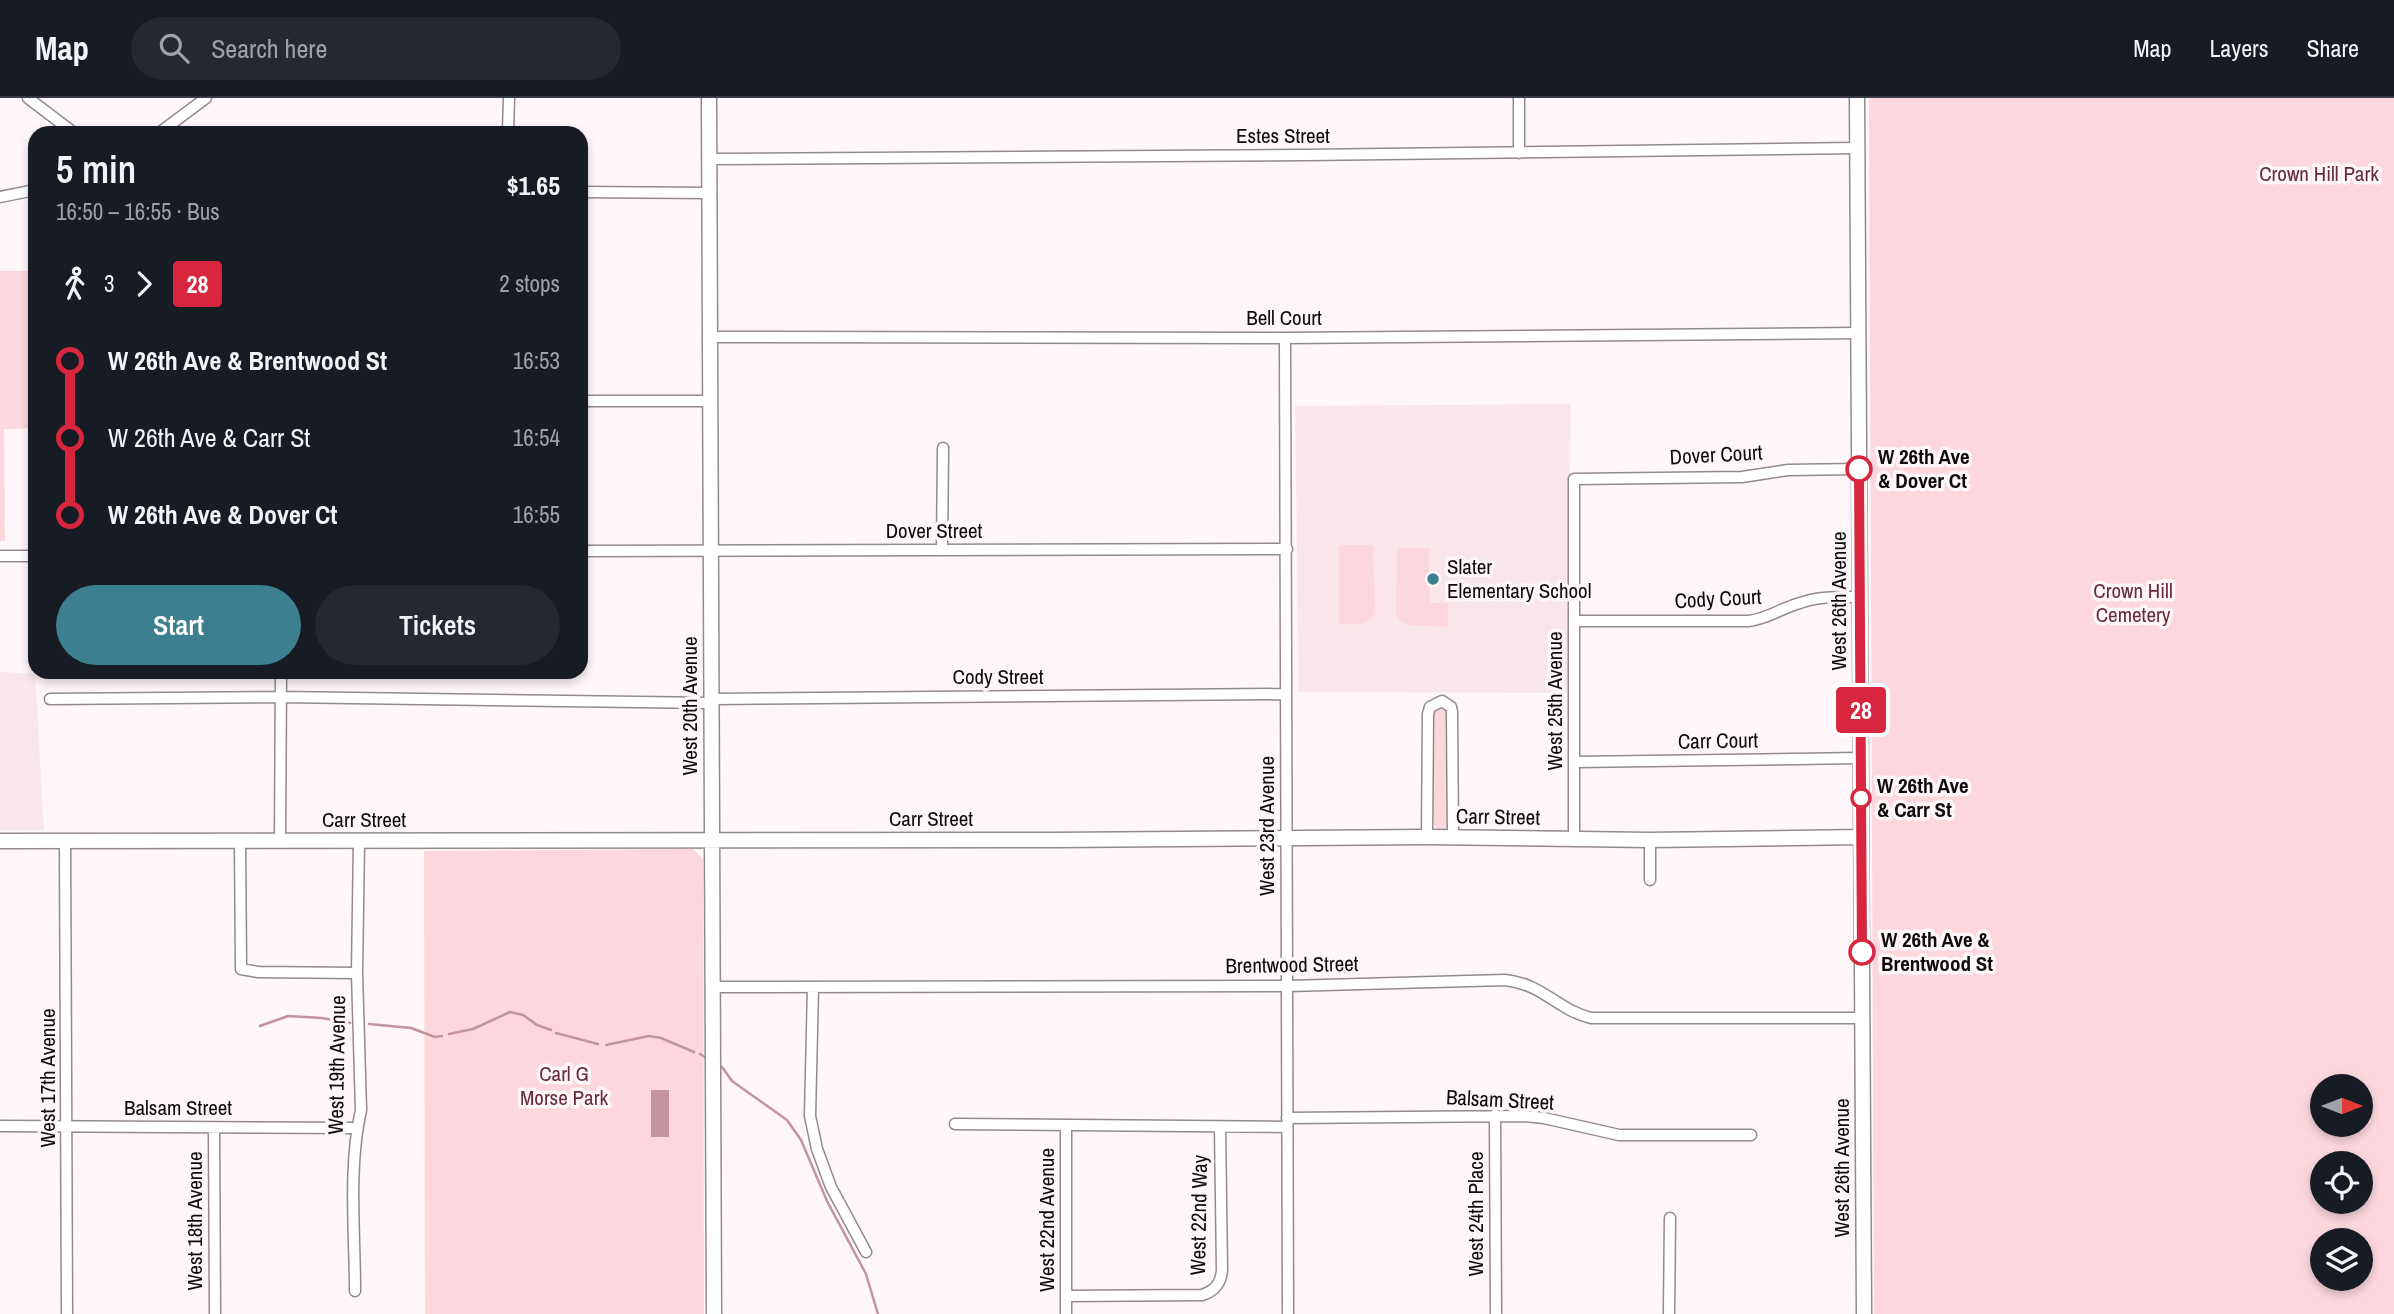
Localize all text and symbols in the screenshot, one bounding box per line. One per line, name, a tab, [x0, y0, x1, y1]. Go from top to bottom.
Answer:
search box	[131, 17, 621, 80]
text: Map	[35, 26, 89, 70]
icon: search	[155, 29, 193, 67]
text: Search here	[211, 31, 327, 66]
text: Map	[2133, 32, 2171, 64]
text: Layers	[2209, 32, 2268, 64]
text: Share	[2306, 32, 2359, 64]
street label: Estes Street	[1236, 121, 1330, 150]
text: 5 min	[56, 144, 136, 195]
park label: Crown Hill Park	[2259, 159, 2379, 188]
text: $1.65	[507, 168, 560, 203]
text: 16:50 – 16:55 · Bus	[56, 196, 220, 227]
icon: walk	[56, 265, 94, 303]
icon: forward	[125, 265, 163, 303]
text: 3	[104, 268, 115, 299]
text: 28	[187, 268, 208, 300]
text: 2 stops	[499, 268, 560, 299]
street label: Bell Court	[1246, 303, 1322, 332]
text: W 26th Ave & Brentwood St	[108, 343, 387, 378]
text: 16:53	[513, 345, 560, 376]
text: W 26th Ave & Carr St	[108, 420, 310, 455]
text: 16:54	[513, 422, 560, 453]
street label: Dover Court	[1669, 438, 1763, 471]
place label: W 26th Ave & Dover Ct	[1878, 442, 1970, 495]
marker: W 26th Ave & Dover Ct	[1846, 456, 1872, 482]
text: W 26th Ave & Dover Ct	[108, 497, 337, 532]
text: 16:55	[513, 499, 560, 530]
street label: Dover Street	[886, 516, 983, 545]
street label: West 26th Avenue	[1824, 531, 1853, 671]
place label: Slater Elementary School	[1447, 552, 1592, 605]
marker: Slater Elementary School	[1425, 571, 1441, 587]
park label: Crown Hill Cemetery	[2093, 576, 2173, 629]
street label: Cody Court	[1674, 582, 1762, 615]
button: Start	[56, 585, 301, 665]
button: Tickets	[315, 585, 560, 665]
street label: West 25th Avenue	[1540, 631, 1569, 771]
street label: West 20th Avenue	[675, 636, 704, 776]
street label: Cody Street	[953, 662, 1044, 691]
line badge: 28	[1829, 687, 1892, 733]
text: 28	[1850, 694, 1872, 726]
street label: Carr Court	[1678, 725, 1759, 756]
street label: West 23rd Avenue	[1252, 756, 1281, 896]
place label: W 26th Ave & Carr St	[1877, 771, 1969, 824]
marker: W 26th Ave & Carr St	[1851, 788, 1871, 808]
street label: Carr Street	[1456, 801, 1541, 832]
street label: Carr Street	[889, 804, 973, 833]
street label: Carr Street	[322, 805, 406, 834]
place label: W 26th Ave & Brentwood St	[1881, 925, 1993, 978]
marker: W 26th Ave & Brentwood St	[1849, 939, 1875, 965]
street label: Brentwood Street	[1225, 949, 1359, 980]
street label: West 19th Avenue	[321, 995, 352, 1135]
street label: West 17th Avenue	[33, 1008, 62, 1148]
park label: Carl G Morse Park	[520, 1059, 608, 1112]
north arrow	[2310, 1074, 2373, 1138]
map controls	[2310, 1074, 2373, 1291]
street label: Balsam Street	[1445, 1082, 1555, 1117]
street label: Balsam Street	[124, 1093, 232, 1122]
street label: West 26th Avenue	[1827, 1098, 1856, 1238]
street label: West 22nd Avenue	[1032, 1148, 1061, 1292]
street label: West 18th Avenue	[180, 1151, 209, 1291]
street label: West 24th Place	[1461, 1151, 1490, 1277]
button: locate	[2310, 1151, 2373, 1214]
street label: West 22nd Way	[1183, 1154, 1214, 1276]
button: layers	[2310, 1228, 2373, 1291]

